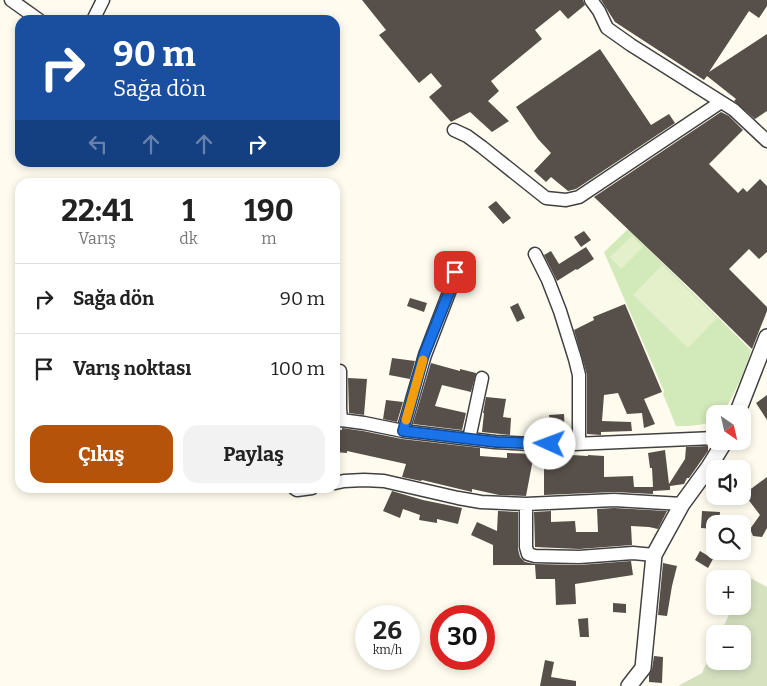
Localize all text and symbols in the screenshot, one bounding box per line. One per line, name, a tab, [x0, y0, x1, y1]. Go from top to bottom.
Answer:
text: 90 m	[113, 33, 196, 75]
icon: right	[30, 35, 95, 100]
text: Sağa dön	[113, 75, 206, 102]
icon: left	[84, 130, 112, 158]
icon: ahead	[137, 130, 165, 158]
icon: ahead	[190, 130, 218, 158]
icon: right	[243, 130, 271, 158]
text: 22:41	[61, 193, 133, 229]
text: 1	[182, 193, 195, 229]
text: 190	[244, 193, 294, 229]
text: Varış	[78, 229, 116, 248]
text: dk	[179, 229, 198, 248]
text: m	[261, 229, 277, 248]
pin	[434, 251, 476, 293]
icon: arrive	[441, 258, 469, 286]
icon: right	[30, 285, 58, 313]
text: Sağa dön	[73, 287, 154, 310]
text: 90 m	[280, 287, 325, 310]
icon: arrive	[30, 355, 58, 383]
text: Varış noktası	[73, 357, 191, 380]
text: 100 m	[271, 357, 325, 380]
north arrow	[706, 405, 751, 450]
map controls	[706, 405, 751, 670]
position arrow	[523, 417, 575, 469]
button: Çıkış	[30, 425, 173, 483]
button: Paylaş	[183, 425, 325, 483]
button: sound	[706, 460, 751, 505]
button: search	[706, 515, 751, 560]
button: +	[706, 570, 751, 615]
speed limit sign: 30	[430, 605, 495, 670]
text: 26	[373, 616, 402, 646]
button: −	[706, 625, 751, 670]
text: km/h	[373, 643, 402, 657]

